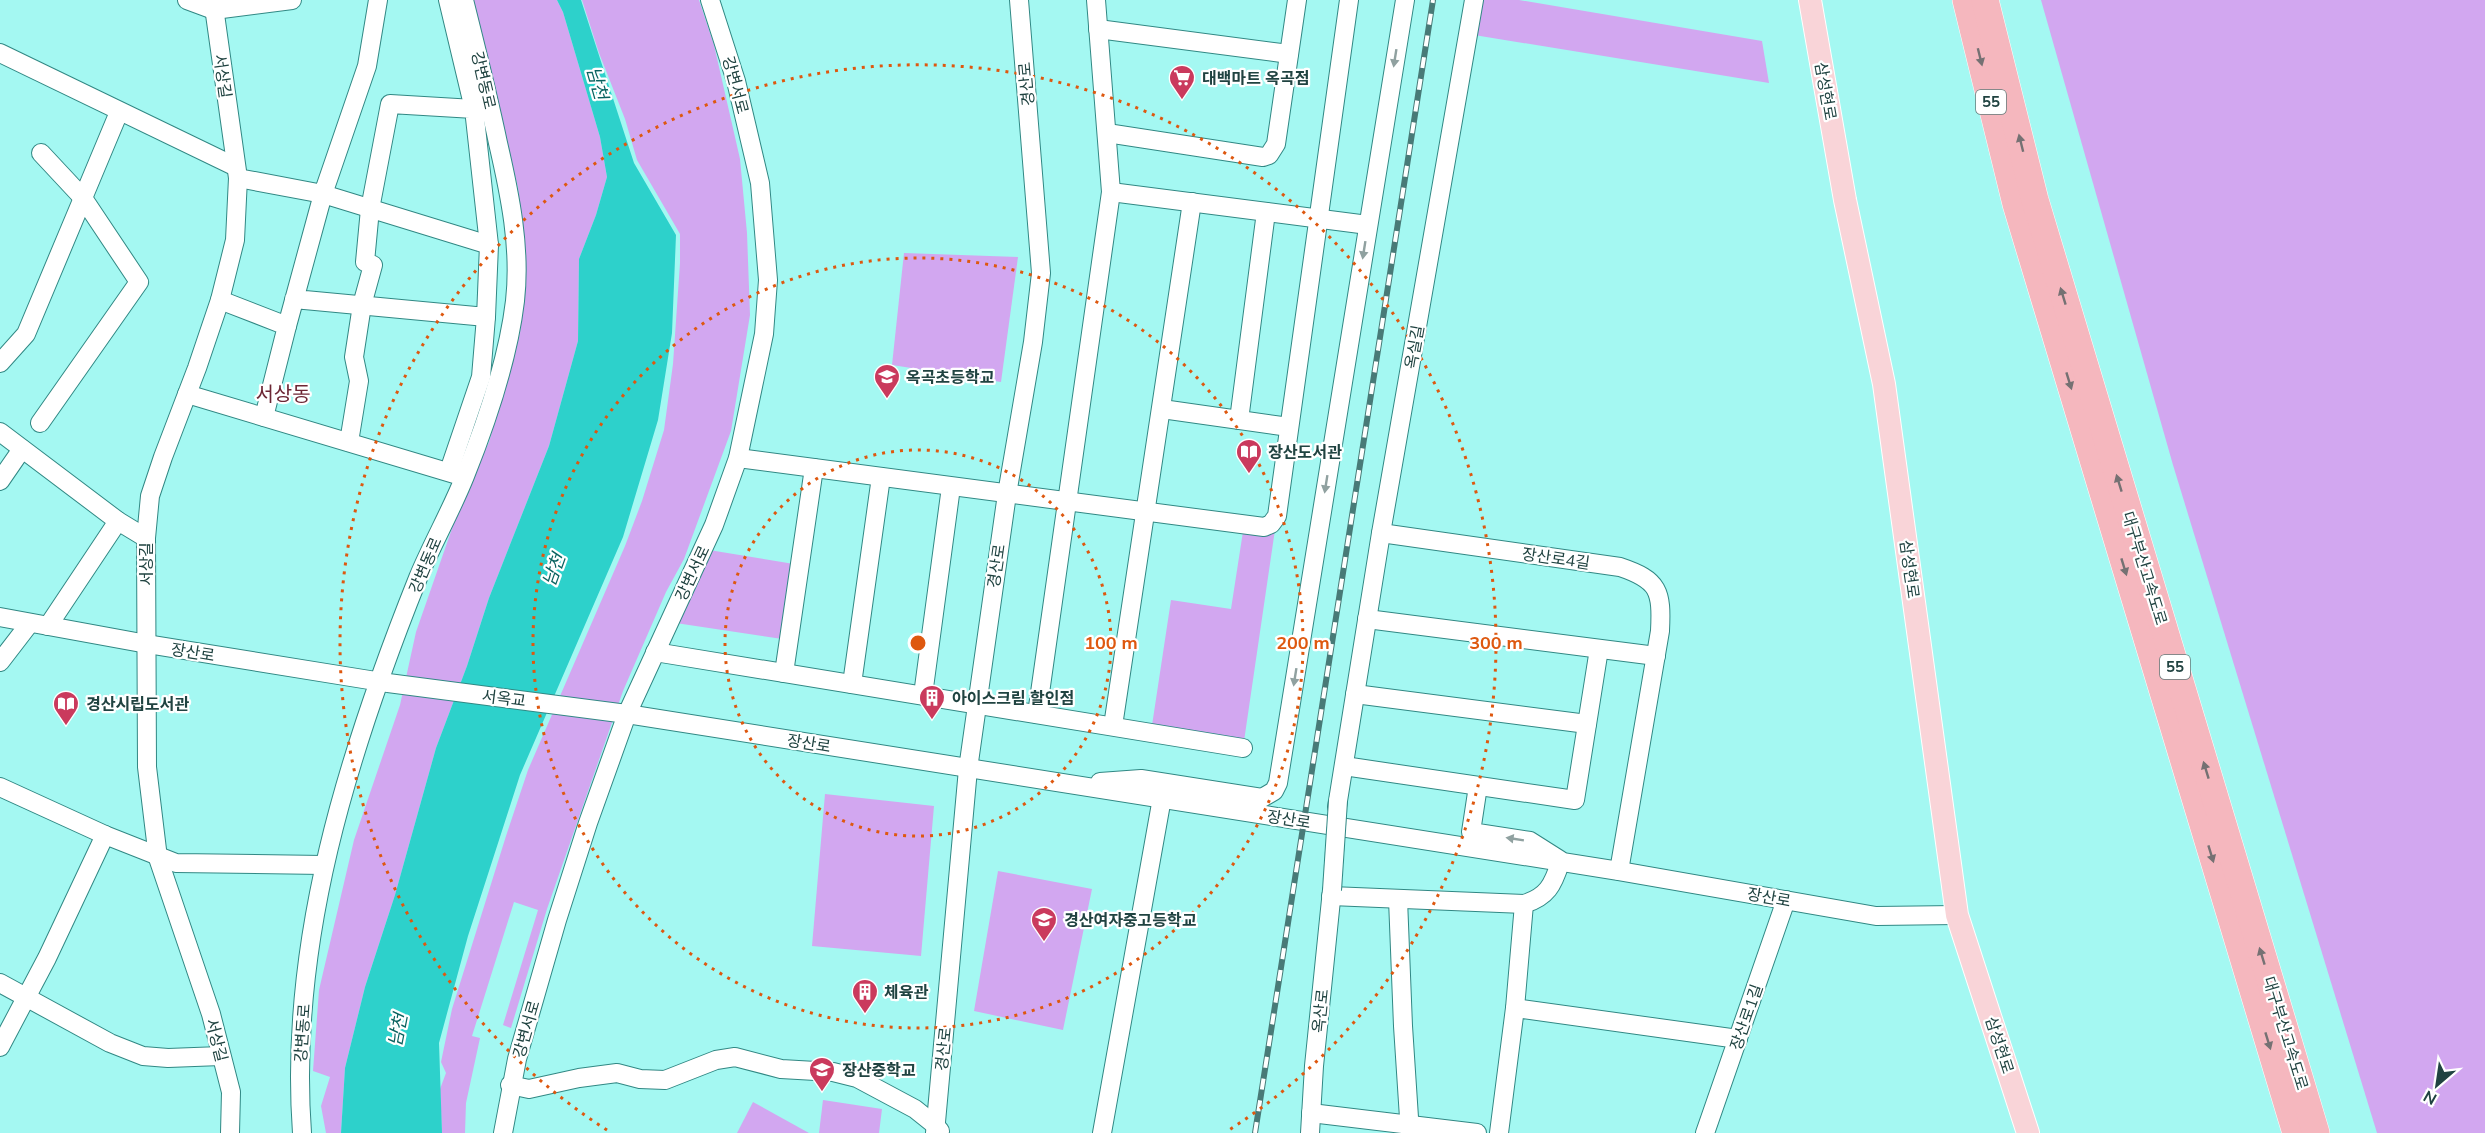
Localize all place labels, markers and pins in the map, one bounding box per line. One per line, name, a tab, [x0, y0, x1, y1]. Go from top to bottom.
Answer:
supermarket icon: 대백마트 옥곡점	[1167, 63, 1197, 101]
place label: 대백마트 옥곡점	[1202, 68, 1309, 88]
school or university icon: 옥곡초등학교	[872, 362, 902, 400]
place label: 옥곡초등학교	[906, 367, 995, 387]
library icon: 장산도서관	[1234, 437, 1264, 475]
place label: 장산도서관	[1268, 442, 1342, 462]
centre of rings	[908, 633, 928, 653]
building icon: 아이스크림 할인점	[917, 683, 947, 721]
place label: 아이스크림 할인점	[952, 688, 1074, 708]
library icon: 경산시립도서관	[51, 689, 81, 727]
place label: 경산시립도서관	[86, 694, 189, 714]
school or university icon: 경산여자중고등학교	[1029, 905, 1059, 943]
place label: 경산여자중고등학교	[1064, 910, 1197, 930]
building icon: 체육관	[850, 977, 880, 1015]
place label: 체육관	[884, 982, 928, 1002]
school or university icon: 장산중학교	[807, 1055, 837, 1093]
place label: 장산중학교	[842, 1060, 916, 1080]

